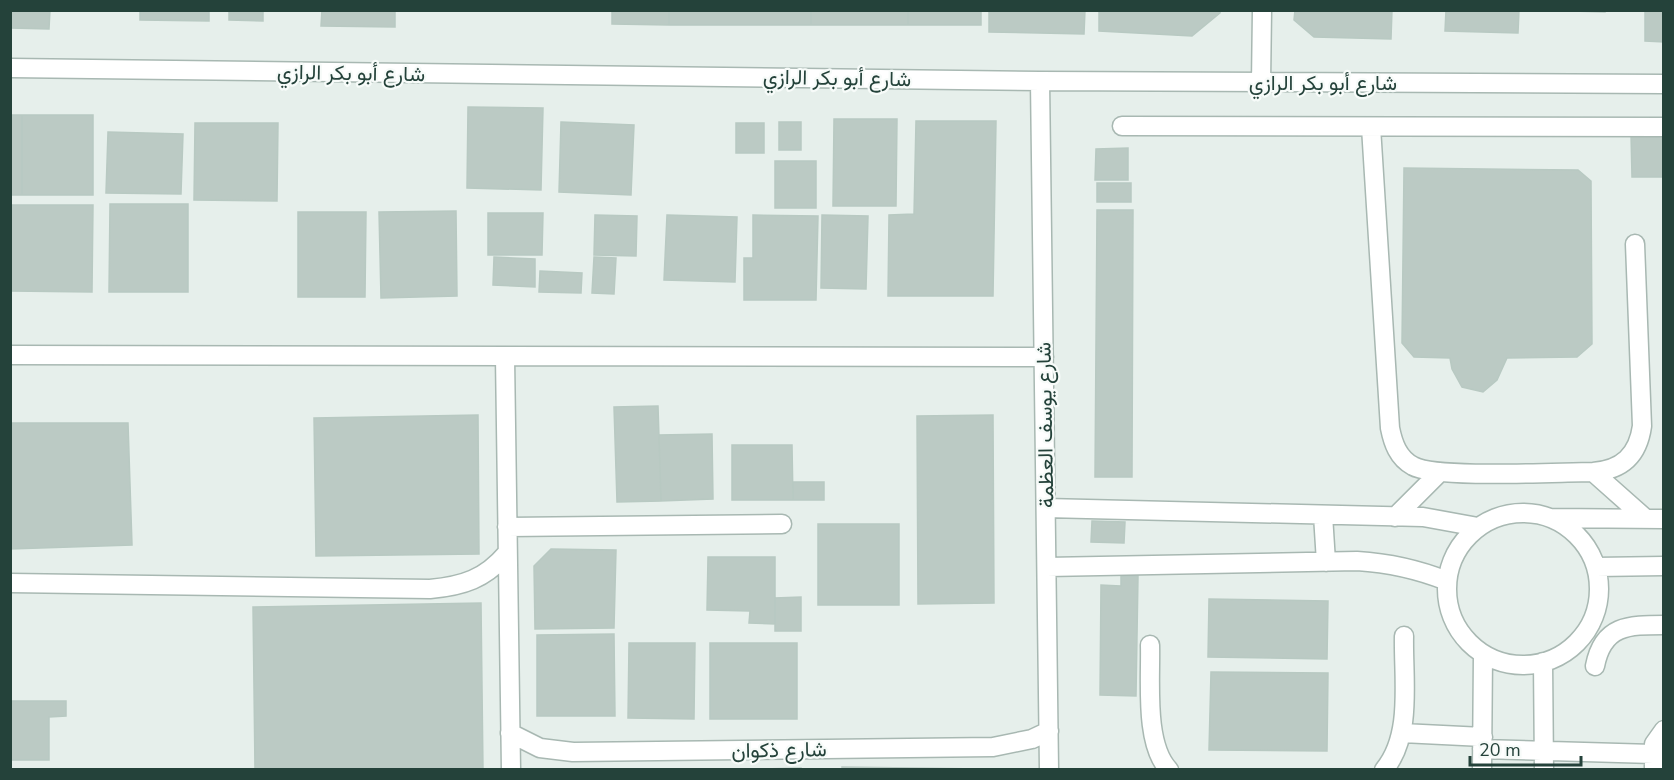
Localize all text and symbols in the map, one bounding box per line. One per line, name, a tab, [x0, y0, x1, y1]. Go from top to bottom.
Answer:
street label: شارع أبو بكر الرازي	[277, 58, 425, 91]
street label: شارع أبو بكر الرازي	[763, 63, 911, 96]
street label: شارع أبو بكر الرازي	[1249, 69, 1397, 100]
street label: شارع يوسف العظمة	[1030, 342, 1060, 508]
scale bar	[1470, 729, 1581, 767]
street label: شارع ذكوان	[731, 735, 827, 765]
text: 20 m	[1479, 738, 1521, 762]

